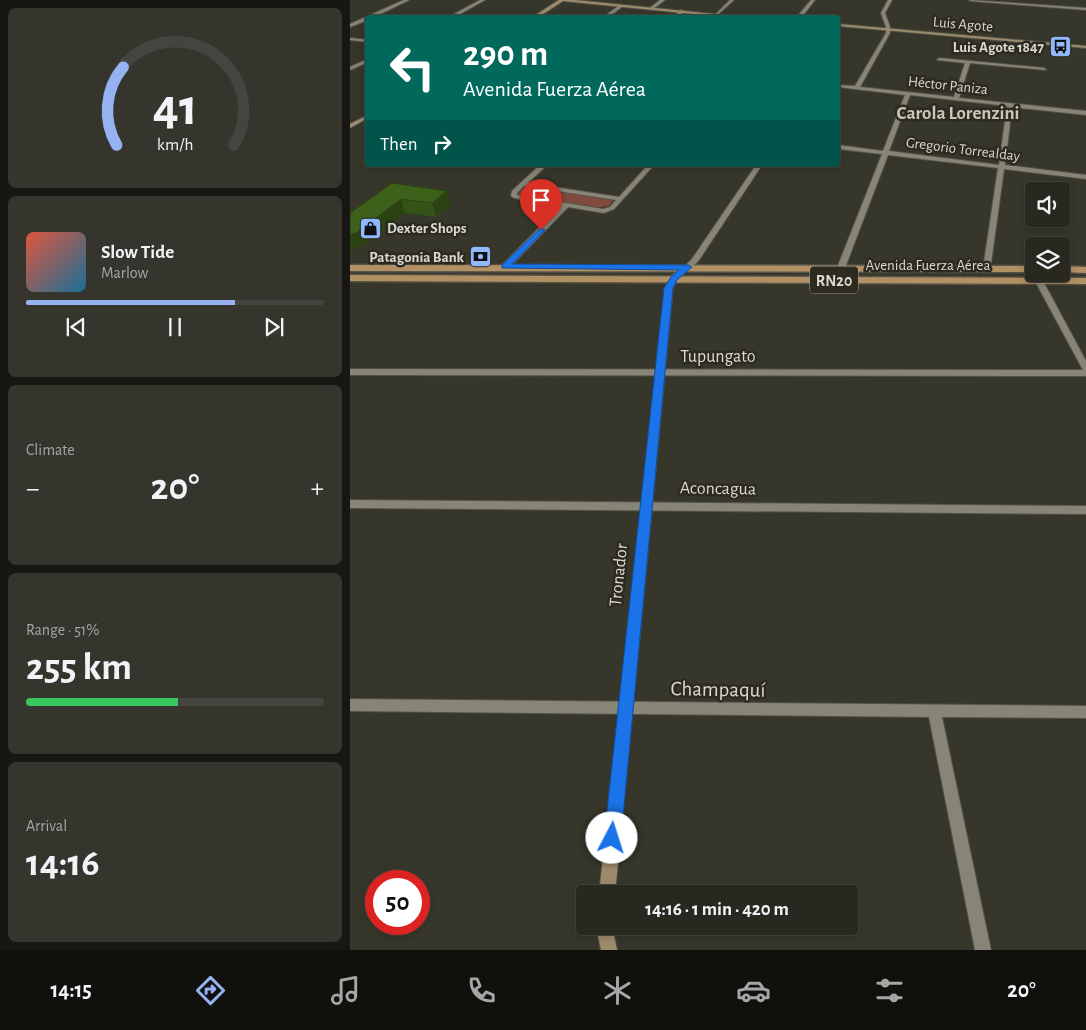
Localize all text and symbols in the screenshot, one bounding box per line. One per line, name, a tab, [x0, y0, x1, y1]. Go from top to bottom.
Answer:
street label: Luis Agote	[932, 14, 994, 35]
icon: left	[380, 35, 445, 100]
bus stop icon: Luis Agote 1847	[1048, 35, 1072, 59]
text: 290 m	[463, 37, 548, 72]
place label: Luis Agote 1847	[953, 40, 1045, 55]
street label: Héctor Paniza	[907, 74, 989, 97]
text: Avenida Fuerza Aérea	[463, 78, 646, 100]
text: 41	[153, 82, 197, 134]
district label: Carola Lorenzini	[897, 104, 1019, 123]
icon: right	[428, 130, 456, 158]
text: Then	[380, 135, 418, 154]
street label: Gregorio Torrealday	[905, 135, 1021, 164]
text: km/h	[157, 136, 193, 154]
pin	[520, 179, 562, 230]
map controls	[1025, 182, 1070, 282]
button: sound	[1025, 182, 1070, 227]
icon: arrive	[527, 186, 555, 214]
shop icon: Dexter Shops	[359, 216, 383, 240]
place label: Dexter Shops	[387, 221, 467, 236]
button: layers	[1025, 237, 1070, 282]
text: Slow Tide	[101, 243, 174, 262]
bank icon: Patagonia Bank	[468, 245, 492, 269]
place label: Patagonia Bank	[369, 250, 465, 265]
street label: Avenida Fuerza Aérea	[866, 258, 990, 273]
text: Marlow	[101, 265, 148, 281]
road number: RN20	[810, 266, 858, 294]
icon: previous	[62, 313, 90, 341]
icon: pause	[161, 313, 189, 341]
icon: next	[260, 313, 288, 341]
street label: Tupungato	[680, 348, 756, 366]
text: Climate	[26, 442, 75, 458]
text: 20°	[151, 469, 199, 507]
text: −	[26, 475, 39, 503]
text: +	[311, 475, 324, 503]
street label: Aconcagua	[680, 479, 756, 499]
street label: Tronador	[607, 542, 631, 608]
text: Range · 51%	[26, 622, 100, 638]
text: 255 km	[26, 649, 132, 687]
street label: Champaquí	[670, 678, 767, 701]
position arrow	[585, 811, 637, 863]
text: Arrival	[26, 818, 67, 834]
text: 14:16	[26, 845, 100, 883]
speed limit sign: 50	[365, 870, 430, 935]
text: 14:16 · 1 min · 420 m	[645, 900, 789, 919]
icon: directions	[193, 973, 228, 1008]
icon: music	[328, 973, 363, 1008]
icon: phone	[464, 973, 499, 1008]
icon: climate	[600, 973, 635, 1008]
icon: car	[736, 973, 771, 1008]
icon: filters	[872, 973, 907, 1008]
text: 14:15	[50, 979, 92, 1001]
text: 20°	[1007, 979, 1036, 1001]

